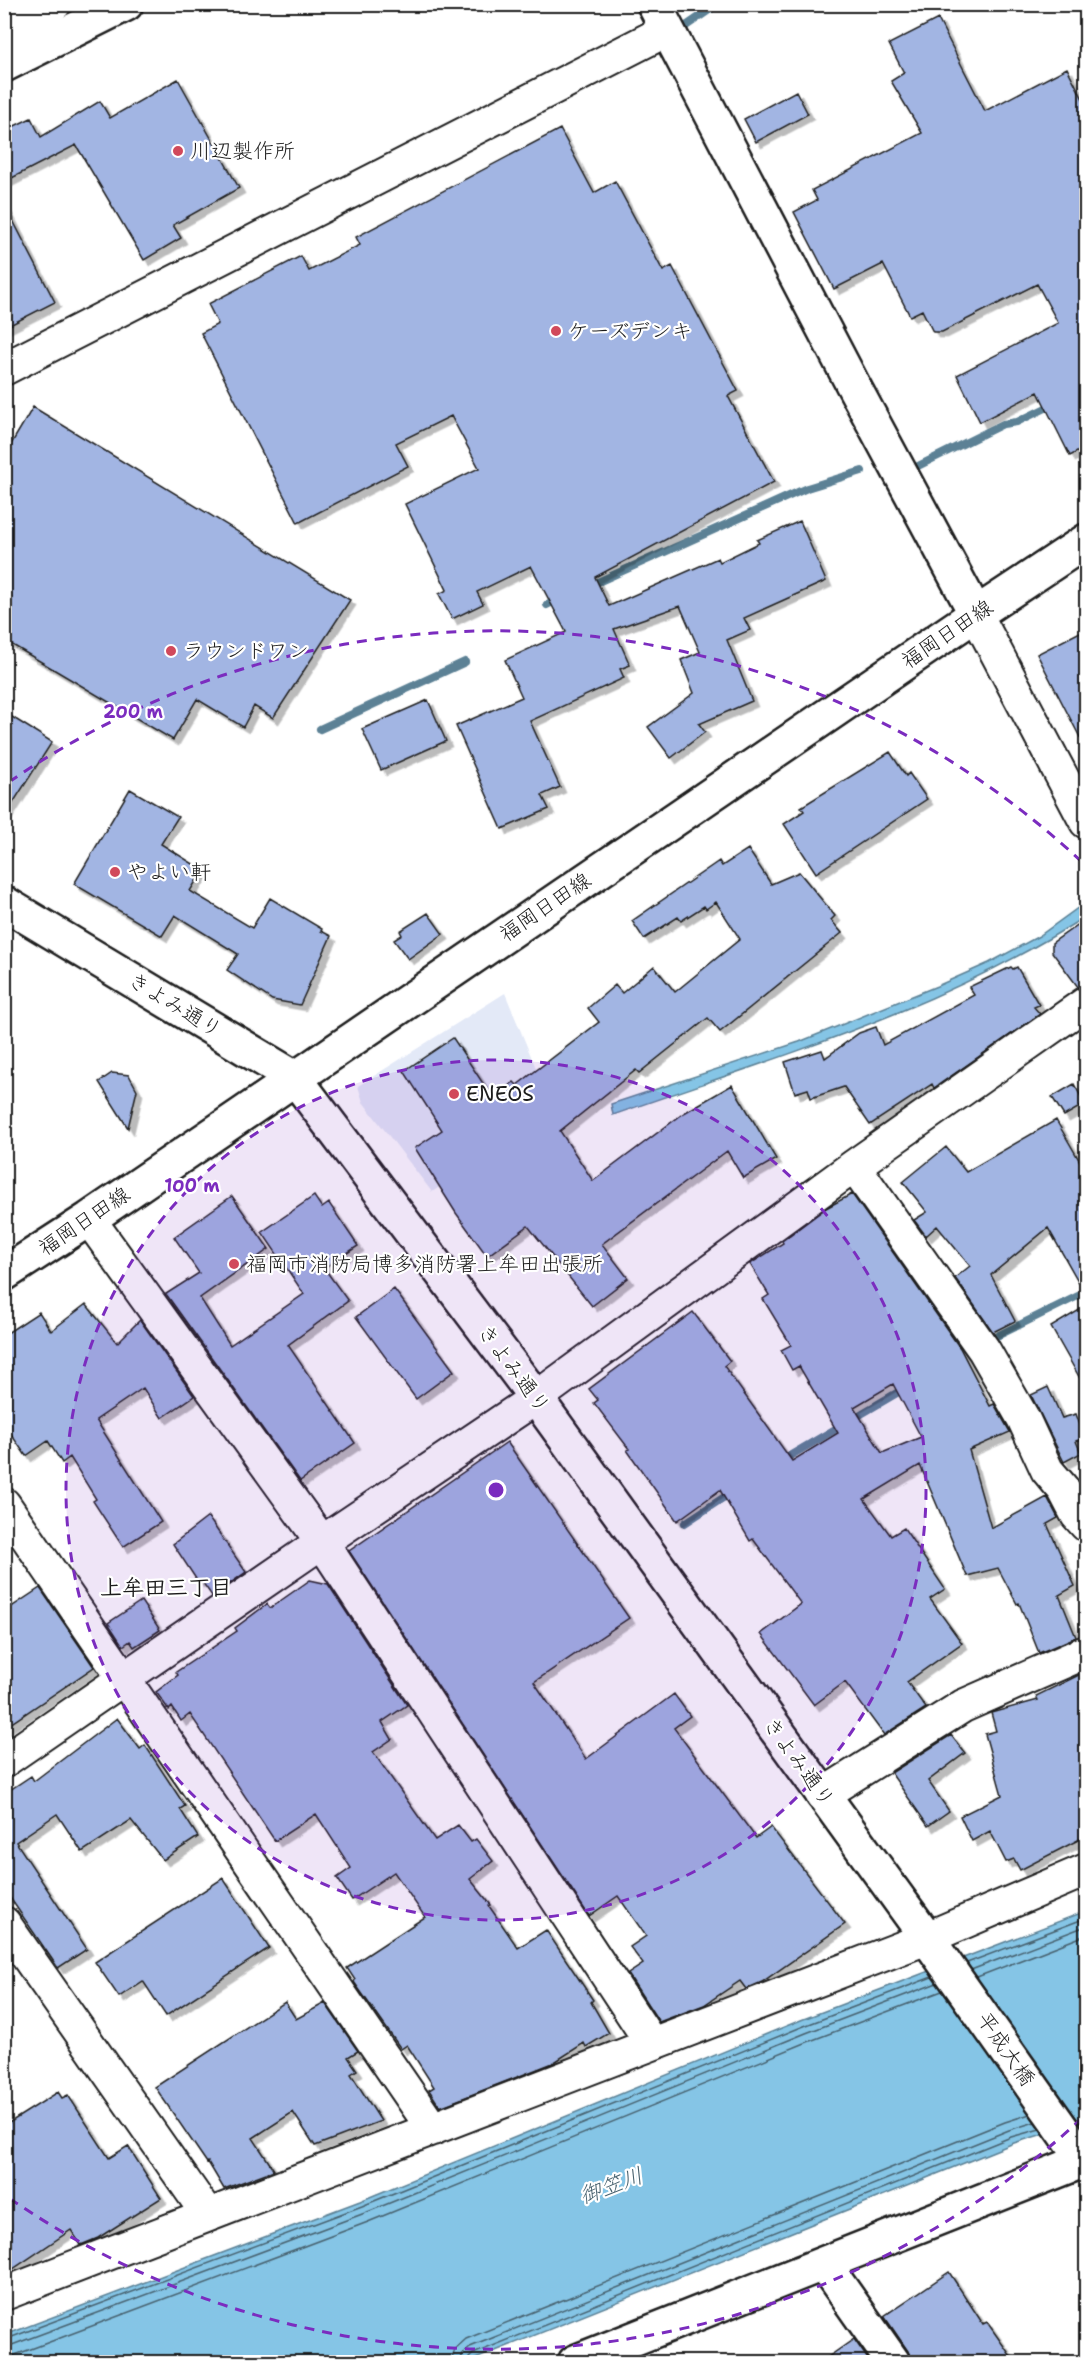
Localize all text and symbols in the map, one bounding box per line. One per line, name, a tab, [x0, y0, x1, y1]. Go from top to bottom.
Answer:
place label: 川辺製作所	[190, 137, 295, 165]
marker: 川辺製作所	[171, 144, 185, 158]
place label: ケーズデンキ	[568, 317, 692, 345]
marker: ケーズデンキ	[549, 324, 563, 338]
street label: 福岡日田線	[896, 593, 998, 675]
place label: ラウンドワン	[183, 637, 309, 665]
marker: ラウンドワン	[164, 644, 178, 658]
text: 200 m	[103, 700, 164, 724]
place label: やよい軒	[127, 858, 211, 886]
marker: やよい軒	[108, 865, 122, 879]
street label: 福岡日田線	[494, 866, 596, 948]
street label: きよみ通り	[123, 966, 227, 1044]
place label: ENEOS	[466, 1080, 534, 1108]
marker: ENEOS	[447, 1087, 461, 1101]
text: 100 m	[164, 1174, 220, 1198]
street label: 福岡日田線	[33, 1180, 135, 1262]
place label: 福岡市消防局博多消防署上牟田出張所	[246, 1250, 603, 1278]
marker: 福岡市消防局博多消防署上牟田出張所	[227, 1257, 241, 1271]
street label: きよみ通り	[471, 1319, 557, 1419]
centre of rings	[486, 1480, 506, 1500]
district label: 上牟田三丁目	[100, 1573, 232, 1602]
street label: きよみ通り	[757, 1711, 841, 1813]
street label: 平成大橋	[970, 2007, 1042, 2091]
water label: 御笠川	[575, 2161, 647, 2210]

